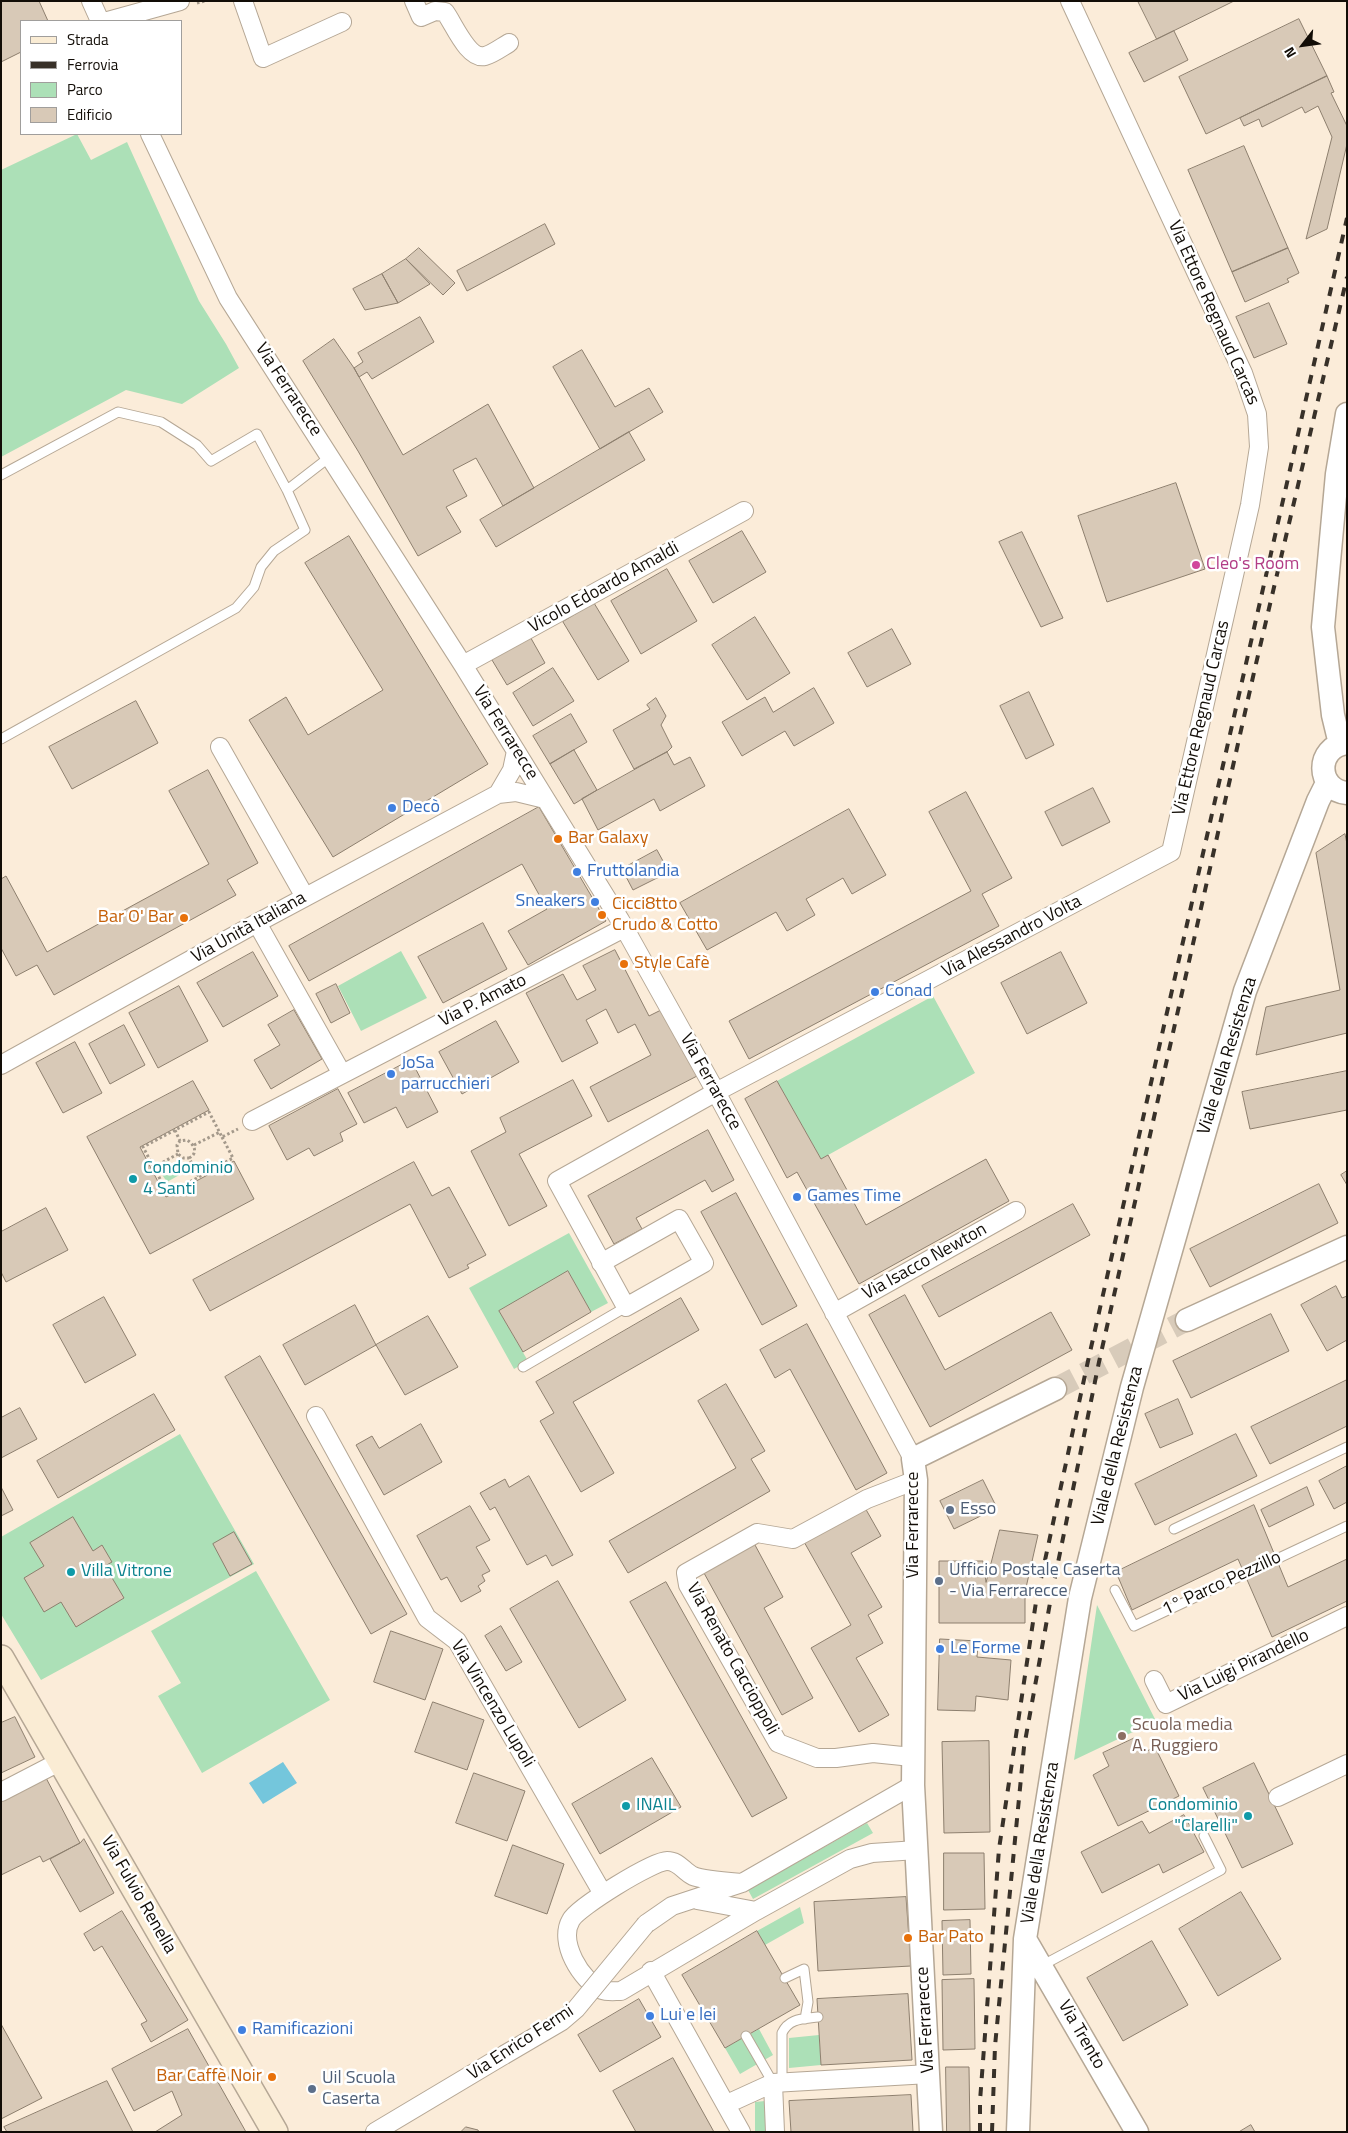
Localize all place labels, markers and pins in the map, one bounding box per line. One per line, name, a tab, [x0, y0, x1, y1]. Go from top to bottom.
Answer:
place label: Cleo's Room	[1206, 554, 1299, 576]
marker: Cleo's Room	[1190, 559, 1202, 571]
place label: Decò	[402, 797, 440, 819]
marker: Decò	[386, 802, 398, 814]
place label: Bar Galaxy	[568, 828, 648, 850]
marker: Bar Galaxy	[552, 833, 564, 845]
place label: Fruttolandia	[587, 861, 679, 883]
marker: Fruttolandia	[571, 866, 583, 878]
place label: Sneakers	[515, 891, 585, 913]
place label: Cicci8tto Crudo & Cotto	[612, 894, 718, 936]
marker: Sneakers	[589, 896, 601, 908]
place label: Bar O' Bar	[98, 907, 174, 929]
marker: Cicci8tto Crudo & Cotto	[596, 909, 608, 921]
marker: Bar O' Bar	[178, 912, 190, 924]
place label: Style Cafè	[634, 953, 710, 975]
marker: Style Cafè	[618, 958, 630, 970]
place label: Conad	[885, 981, 932, 1003]
marker: Conad	[869, 986, 881, 998]
place label: JoSa parrucchieri	[401, 1053, 490, 1096]
marker: JoSa parrucchieri	[385, 1068, 397, 1080]
place label: Condominio 4 Santi	[143, 1158, 233, 1200]
marker: Condominio 4 Santi	[127, 1173, 139, 1185]
place label: Games Time	[807, 1186, 901, 1208]
marker: Games Time	[791, 1191, 803, 1203]
place label: Esso	[960, 1499, 996, 1521]
marker: Esso	[944, 1504, 956, 1516]
place label: Ufficio Postale Caserta - Via Ferrarecce	[949, 1560, 1121, 1602]
place label: Villa Vitrone	[81, 1561, 172, 1583]
marker: Villa Vitrone	[65, 1566, 77, 1578]
marker: Ufficio Postale Caserta - Via Ferrarecce	[933, 1575, 945, 1587]
place label: Le Forme	[950, 1638, 1021, 1660]
marker: Le Forme	[934, 1643, 946, 1655]
place label: Scuola media A. Ruggiero	[1132, 1715, 1232, 1758]
marker: Scuola media A. Ruggiero	[1116, 1730, 1128, 1742]
place label: INAIL	[636, 1795, 676, 1817]
place label: Condominio "Clarelli"	[1148, 1795, 1238, 1838]
marker: INAIL	[620, 1800, 632, 1812]
marker: Condominio "Clarelli"	[1242, 1810, 1254, 1822]
place label: Bar Pato	[918, 1927, 984, 1949]
marker: Bar Pato	[902, 1932, 914, 1944]
place label: Lui e lei	[660, 2005, 716, 2027]
marker: Lui e lei	[644, 2010, 656, 2022]
place label: Ramificazioni	[252, 2019, 353, 2041]
marker: Ramificazioni	[236, 2024, 248, 2036]
place label: Bar Caffè Noir	[156, 2066, 262, 2088]
place label: Uil Scuola Caserta	[322, 2068, 395, 2110]
marker: Bar Caffè Noir	[266, 2071, 278, 2083]
marker: Uil Scuola Caserta	[306, 2083, 318, 2095]

